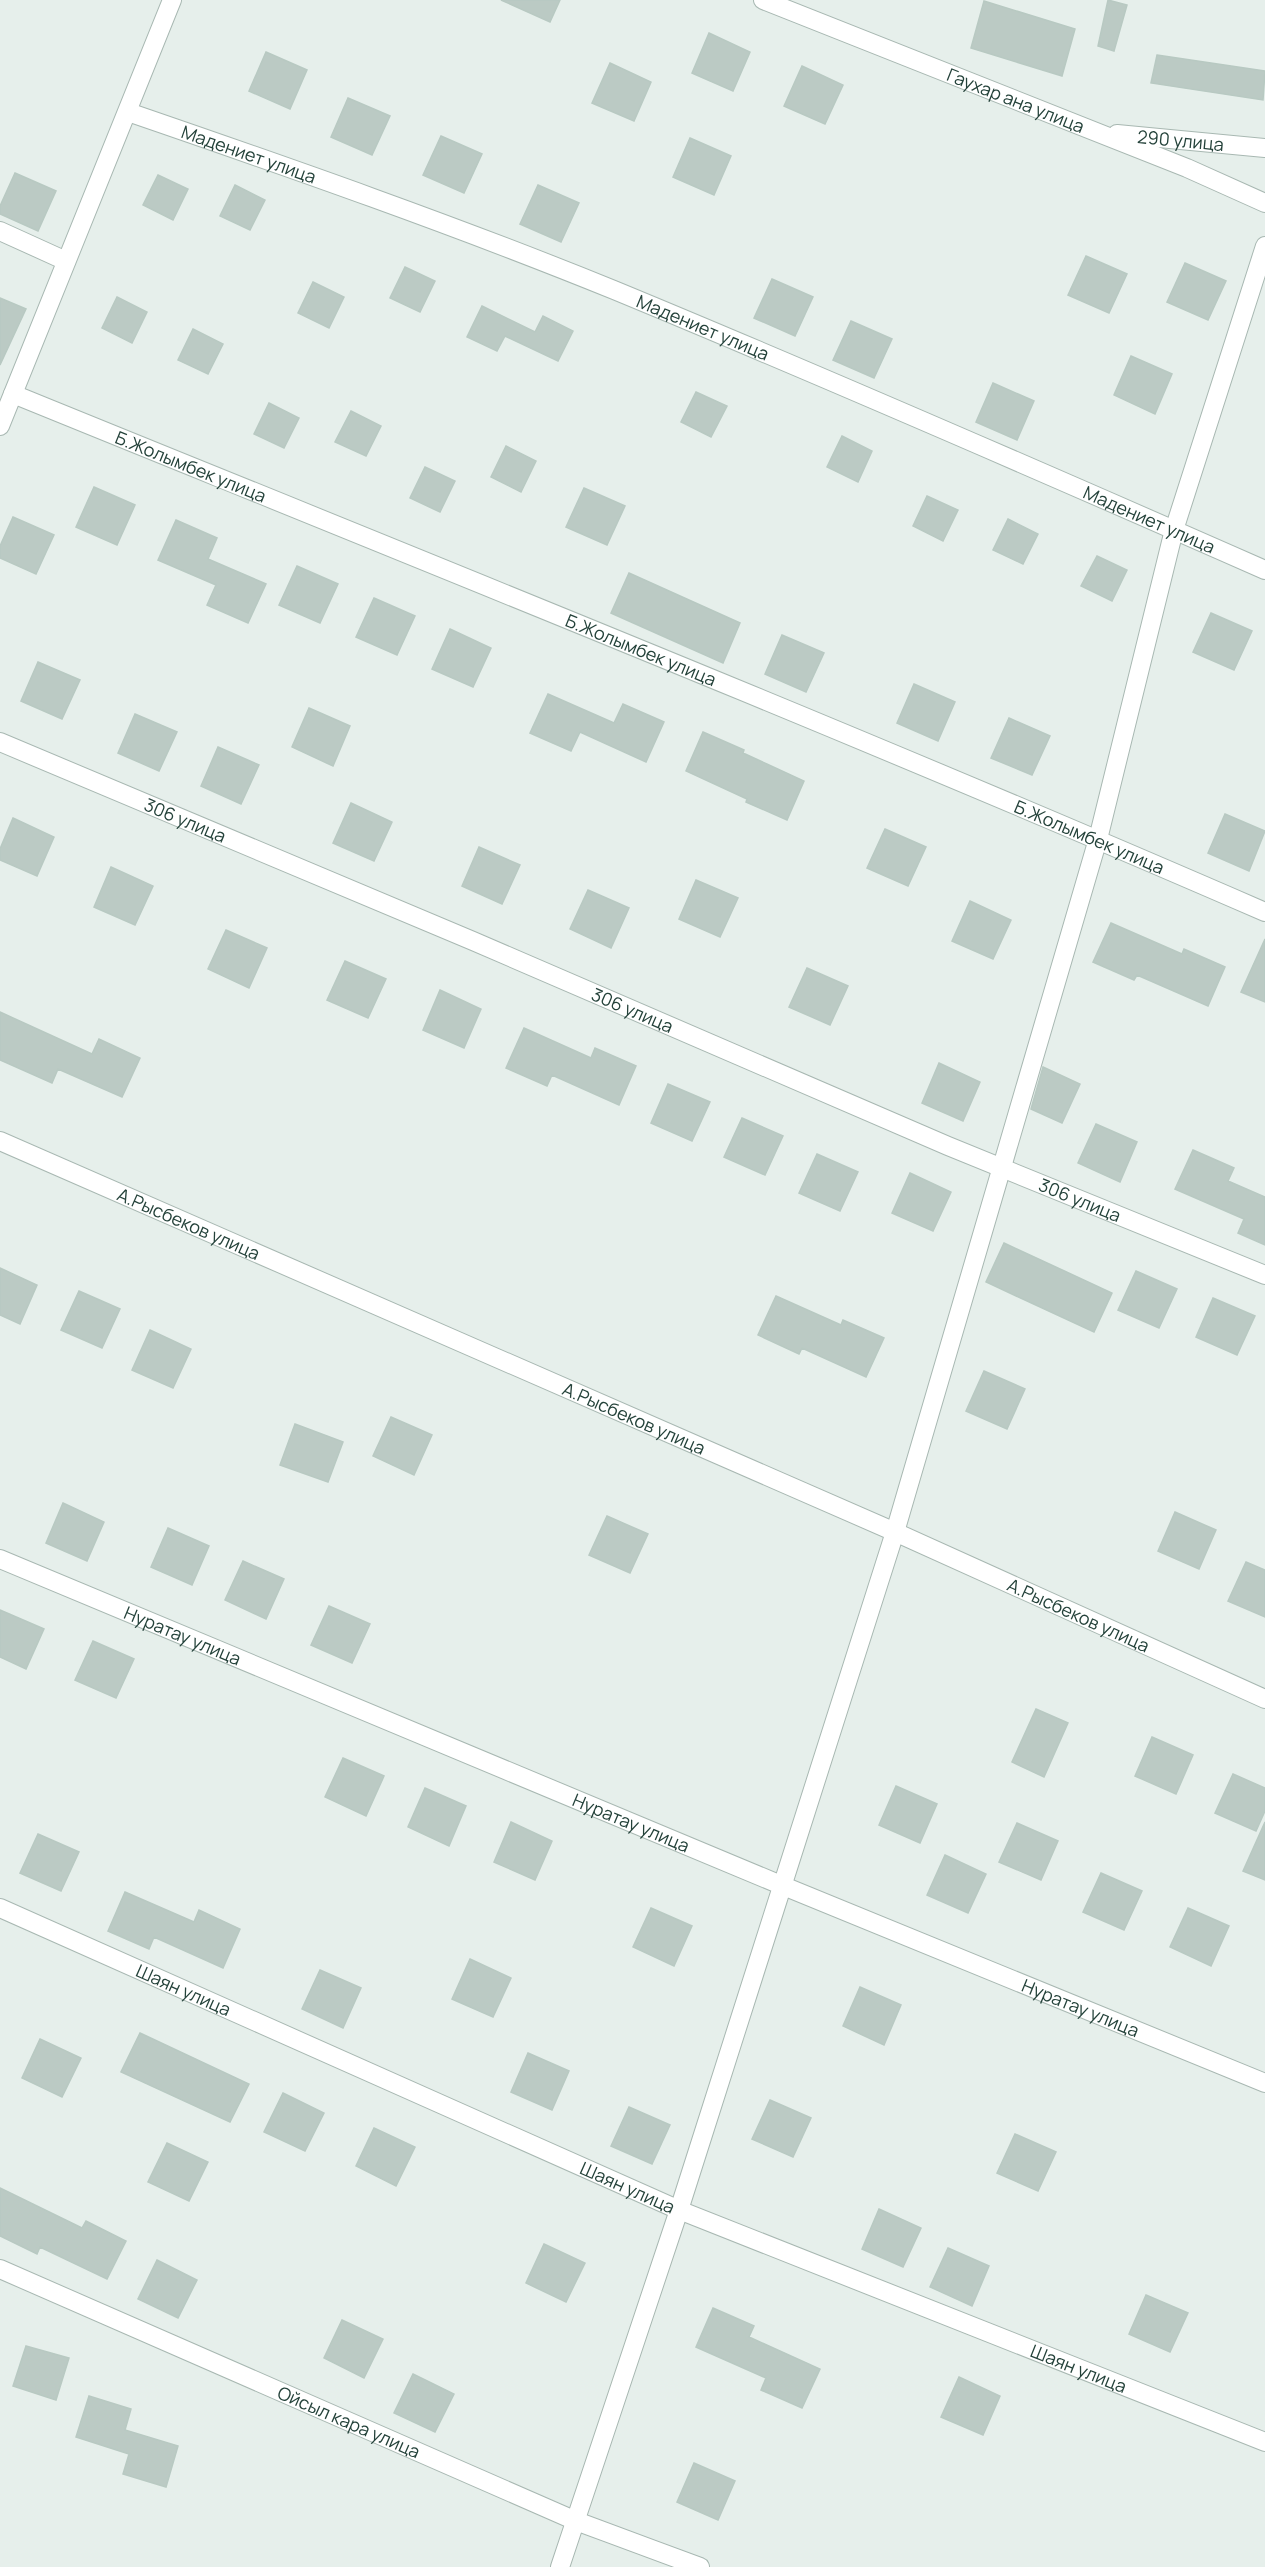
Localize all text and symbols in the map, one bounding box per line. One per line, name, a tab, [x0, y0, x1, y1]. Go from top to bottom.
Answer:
street label: Гаухар ана улица	[944, 62, 1088, 138]
street label: Мадениет улица	[178, 119, 320, 189]
street label: 290 улица	[1136, 124, 1225, 156]
street label: Мадениет улица	[633, 289, 773, 366]
street label: Б.Жолымбек улица	[112, 425, 270, 508]
street label: Мадениет улица	[1080, 480, 1219, 559]
street label: Б.Жолымбек улица	[562, 608, 720, 691]
street label: 306 улица	[141, 792, 230, 848]
street label: Б.Жолымбек улица	[1011, 794, 1168, 879]
street label: 306 улица	[588, 982, 677, 1038]
street label: 306 улица	[1035, 1172, 1125, 1227]
street label: А.Рысбеков улица	[114, 1182, 264, 1265]
street label: А.Рысбеков улица	[559, 1376, 709, 1460]
street label: А.Рысбеков улица	[1004, 1572, 1153, 1657]
street label: Нуратау улица	[121, 1600, 245, 1670]
street label: Нуратау улица	[569, 1787, 693, 1858]
street label: Шаян улица	[132, 1958, 235, 2021]
street label: Нуратау улица	[1018, 1973, 1143, 2042]
street label: Шаян улица	[577, 2156, 679, 2219]
street label: Шаян улица	[1027, 2338, 1130, 2398]
street label: Ойсыл кара улица	[274, 2380, 424, 2463]

